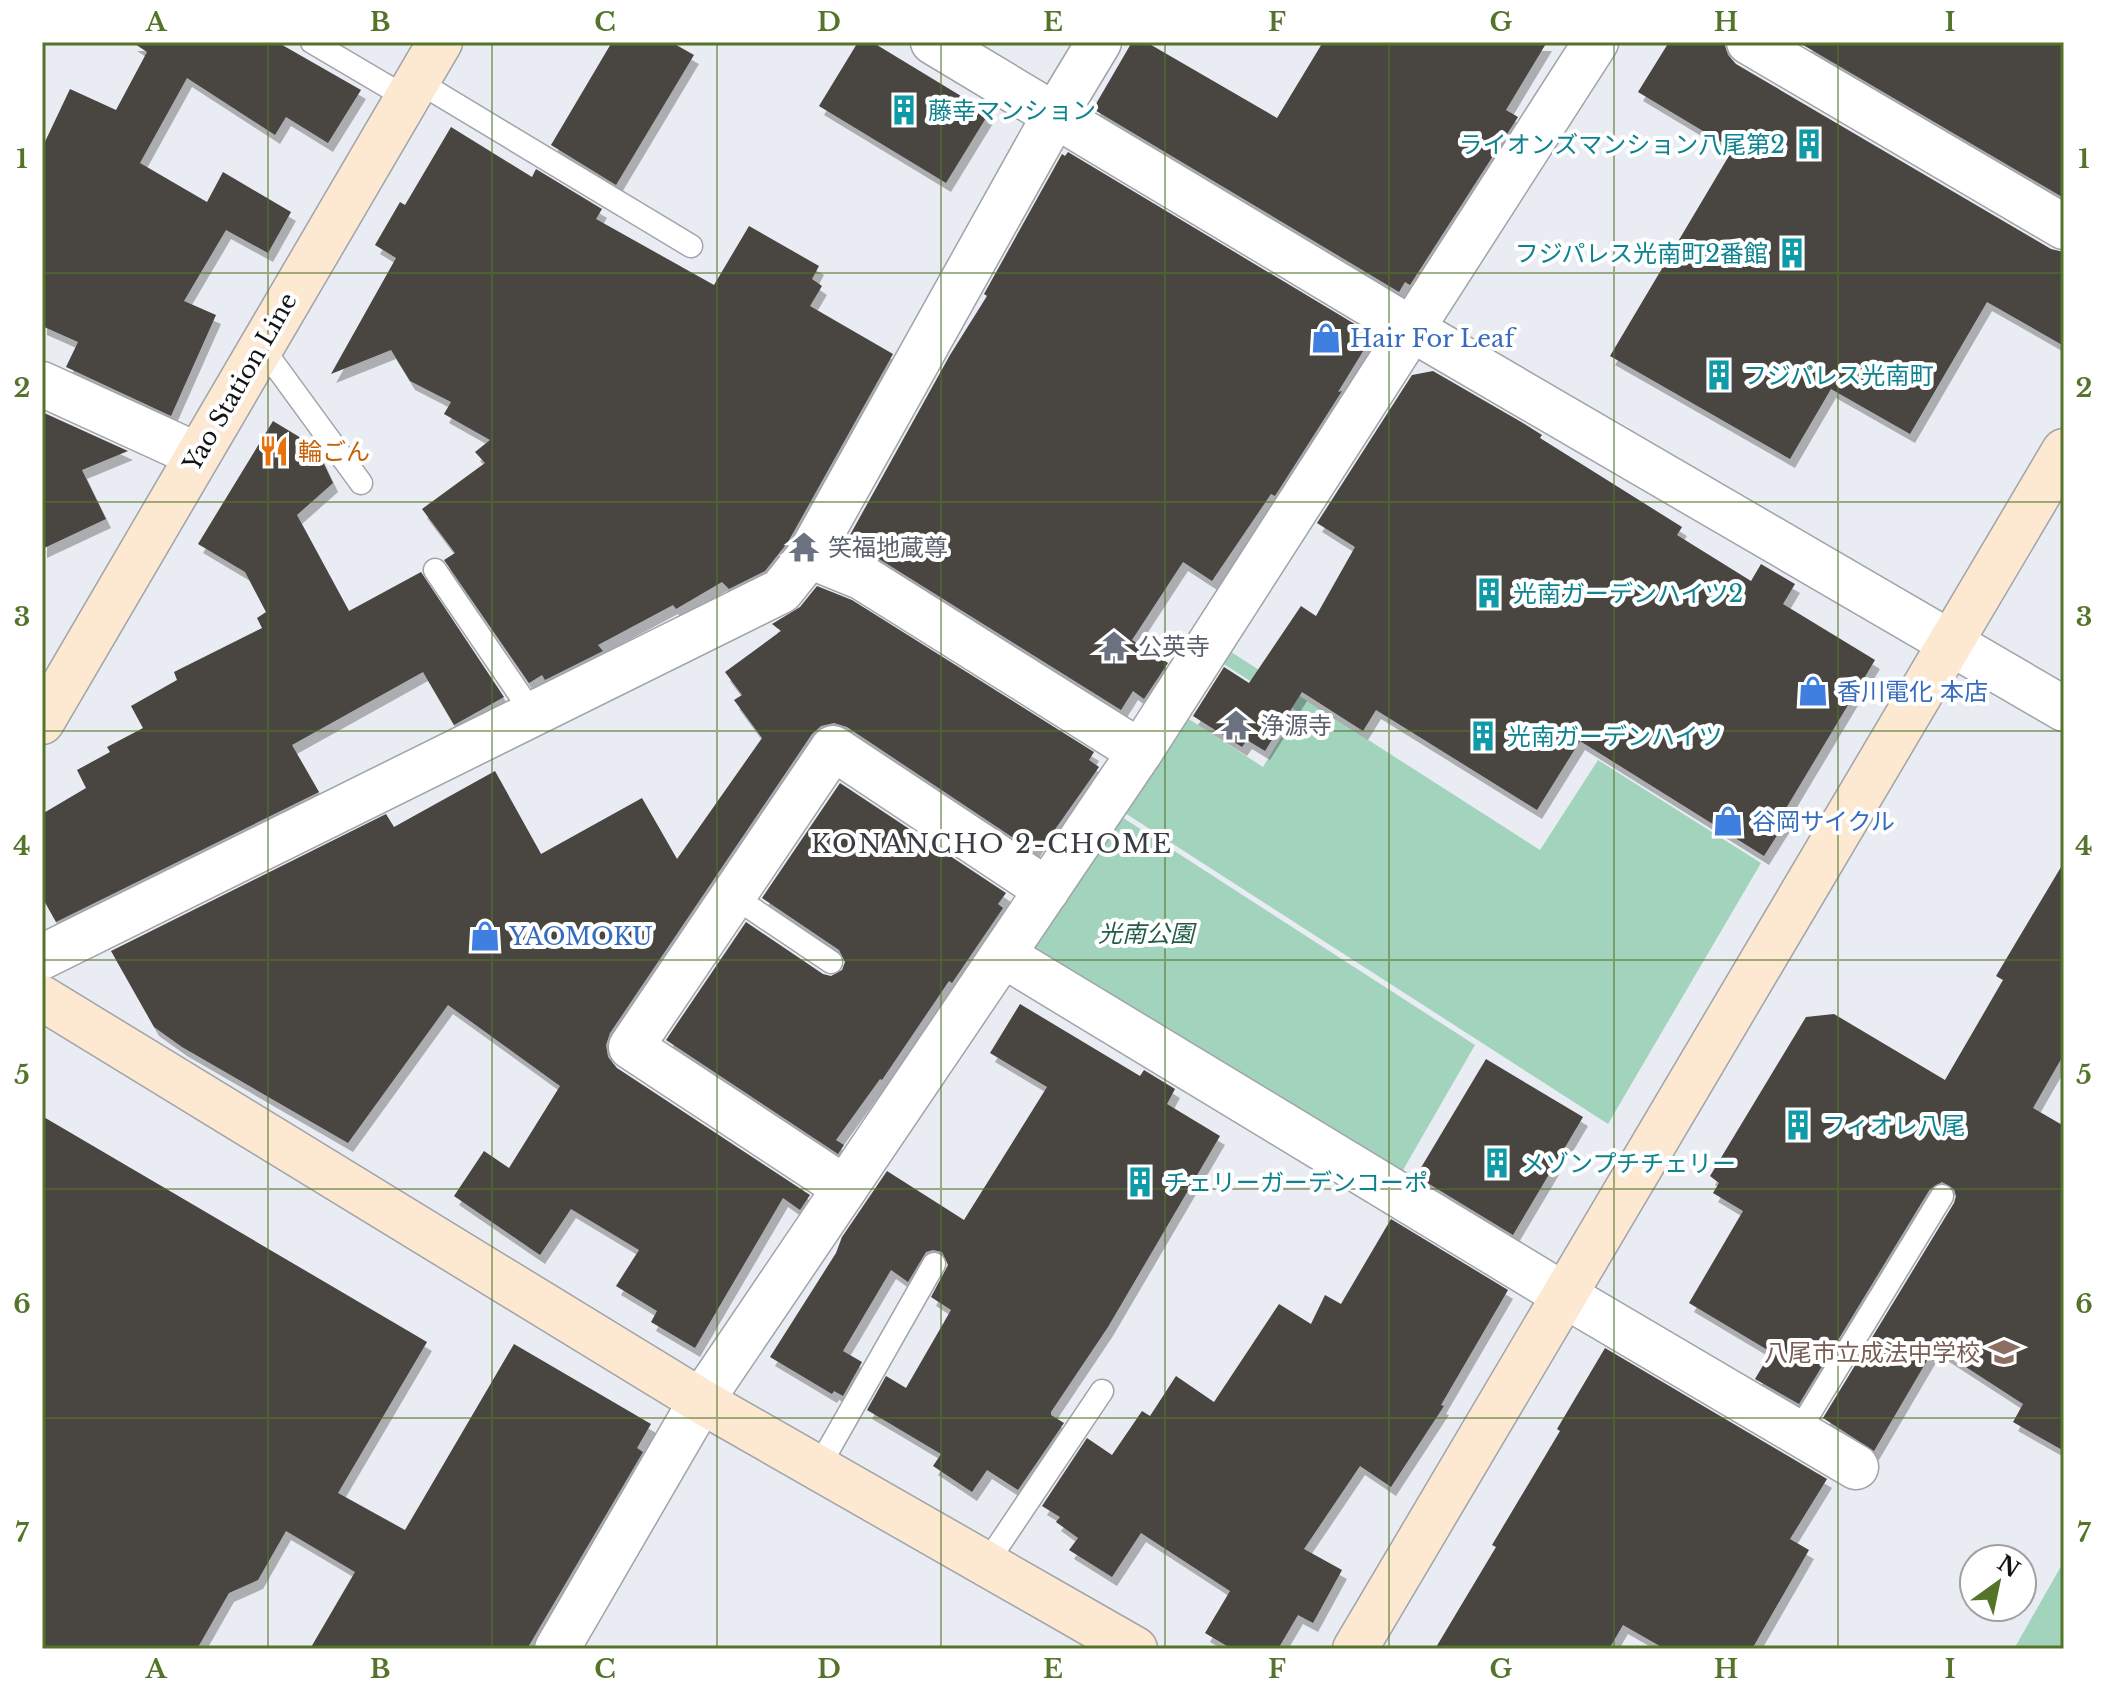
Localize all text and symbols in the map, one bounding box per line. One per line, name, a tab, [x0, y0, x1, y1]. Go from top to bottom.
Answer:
text: A	[144, 6, 167, 38]
text: B	[370, 6, 390, 38]
text: C	[594, 6, 616, 38]
text: D	[817, 6, 841, 38]
text: E	[1043, 6, 1063, 38]
text: F	[1268, 6, 1286, 38]
text: G	[1490, 6, 1513, 38]
text: H	[1714, 6, 1738, 38]
text: I	[1944, 6, 1956, 38]
building icon: 藤幸マンション	[887, 93, 921, 127]
place label: 藤幸マンション	[928, 96, 1096, 125]
building icon: ライオンズマンション八尾第2	[1792, 127, 1826, 161]
place label: ライオンズマンション八尾第2	[1459, 130, 1785, 159]
text: 1	[16, 143, 28, 175]
text: 1	[2078, 143, 2090, 175]
building icon: フジパレス光南町2番館	[1775, 236, 1809, 270]
place label: フジパレス光南町2番館	[1515, 239, 1768, 268]
street label: Yao Station Line	[177, 288, 303, 477]
shop icon: Hair For Leaf	[1309, 321, 1343, 355]
place label: Hair For Leaf	[1350, 324, 1517, 353]
building icon: フジパレス光南町	[1702, 358, 1736, 392]
place label: フジパレス光南町	[1743, 361, 1934, 390]
text: 2	[14, 372, 30, 404]
text: 2	[2076, 372, 2092, 404]
restaurant icon: 輪ごん	[257, 434, 291, 468]
place label: 輪ごん	[298, 437, 370, 466]
temple icon: 笑福地蔵尊	[787, 530, 821, 564]
place label: 笑福地蔵尊	[828, 533, 948, 562]
building icon: 光南ガーデンハイツ2	[1472, 576, 1506, 610]
place label: 光南ガーデンハイツ2	[1513, 579, 1743, 608]
text: 3	[14, 601, 30, 633]
text: 3	[2076, 601, 2092, 633]
temple icon: 公英寺	[1097, 629, 1131, 663]
place label: 公英寺	[1138, 632, 1210, 661]
shop icon: 香川電化 本店	[1796, 674, 1830, 708]
place label: 香川電化 本店	[1837, 677, 1988, 706]
temple icon: 浄源寺	[1219, 708, 1253, 742]
place label: 浄源寺	[1260, 711, 1332, 740]
building icon: 光南ガーデンハイツ	[1466, 719, 1500, 753]
place label: 光南ガーデンハイツ	[1507, 722, 1723, 751]
shop icon: 谷岡サイクル	[1711, 804, 1745, 838]
place label: 谷岡サイクル	[1752, 807, 1895, 836]
district label: KONANCHO 2-CHOME	[811, 828, 1173, 860]
text: 4	[13, 830, 31, 862]
text: 4	[2075, 830, 2093, 862]
shop icon: YAOMOKU	[468, 919, 502, 953]
park label: 光南公園	[1098, 919, 1197, 948]
place label: YAOMOKU	[508, 922, 653, 951]
text: 5	[14, 1059, 30, 1091]
text: 5	[2076, 1059, 2092, 1091]
building icon: フィオレ八尾	[1781, 1108, 1815, 1142]
place label: フィオレ八尾	[1822, 1111, 1966, 1140]
building icon: メゾンプチチェリー	[1480, 1146, 1514, 1180]
place label: メゾンプチチェリー	[1521, 1149, 1736, 1178]
building icon: チェリーガーデンコーポ	[1123, 1165, 1157, 1199]
place label: チェリーガーデンコーポ	[1164, 1168, 1428, 1197]
text: 6	[13, 1288, 31, 1320]
text: 6	[2075, 1288, 2093, 1320]
school or university icon: 八尾市立成法中学校	[1987, 1335, 2021, 1369]
place label: 八尾市立成法中学校	[1764, 1338, 1980, 1367]
text: 7	[15, 1517, 29, 1549]
text: 7	[2077, 1517, 2091, 1549]
north arrow	[1958, 1543, 2038, 1623]
text: N	[1993, 1550, 2025, 1584]
text: A	[144, 1653, 167, 1685]
text: B	[370, 1653, 390, 1685]
text: C	[594, 1653, 616, 1685]
text: D	[817, 1653, 841, 1685]
text: E	[1043, 1653, 1063, 1685]
text: F	[1268, 1653, 1286, 1685]
text: G	[1490, 1653, 1513, 1685]
text: H	[1714, 1653, 1738, 1685]
text: I	[1944, 1653, 1956, 1685]

